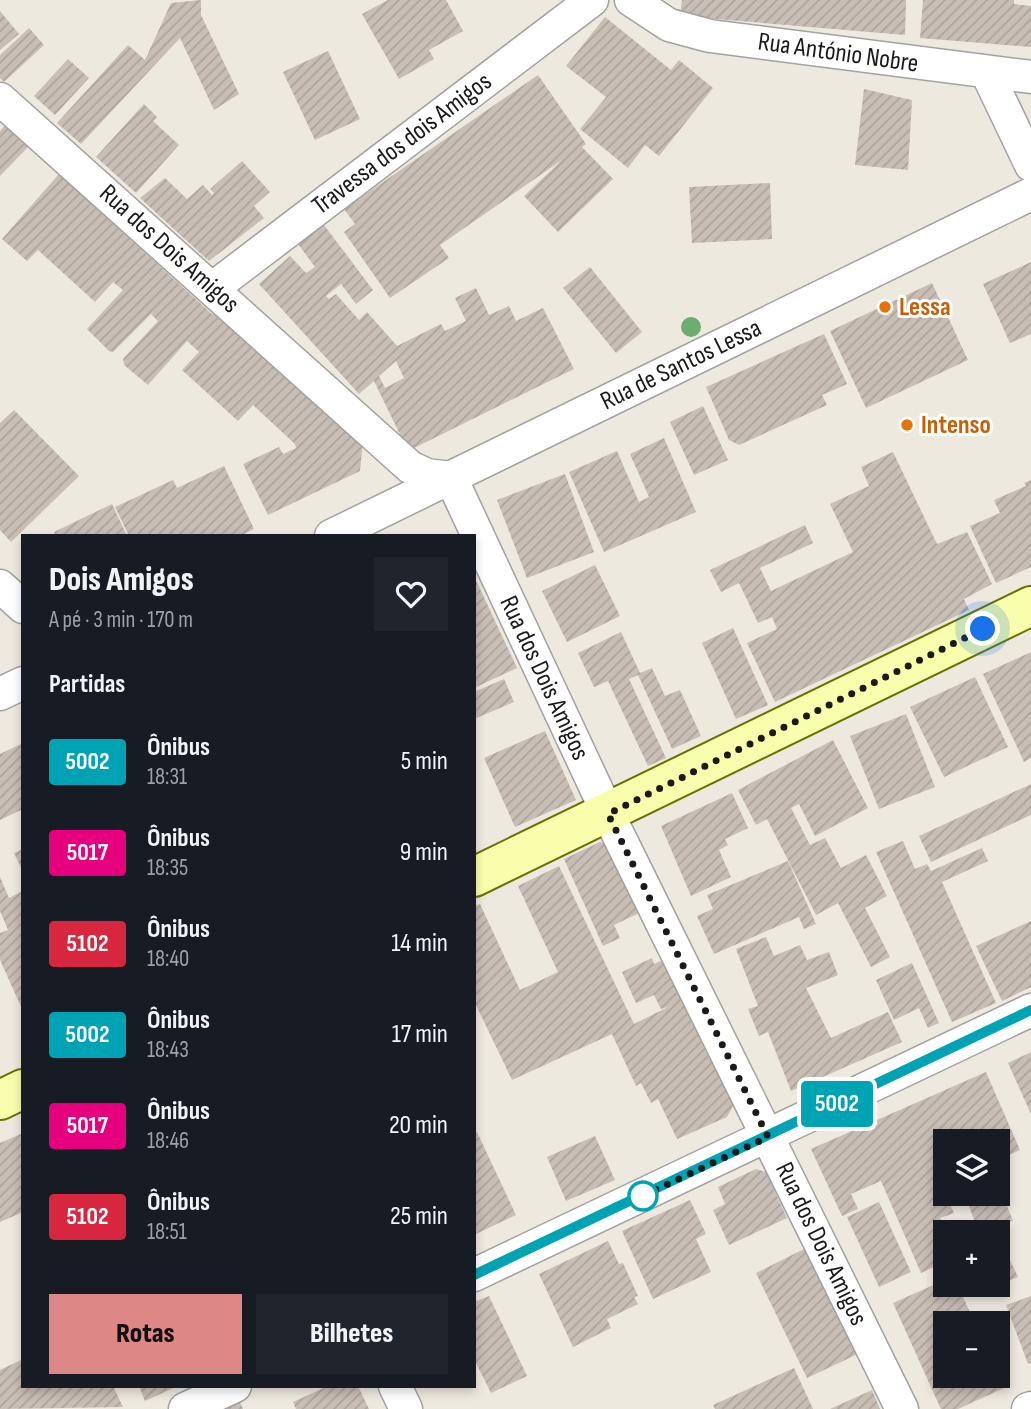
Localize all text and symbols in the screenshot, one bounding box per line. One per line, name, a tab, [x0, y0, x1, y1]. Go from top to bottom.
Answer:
street label: Rua António Nobre	[756, 26, 920, 80]
street label: Travessa dos dois Amigos	[306, 66, 498, 222]
street label: Rua dos Dois Amigos	[93, 178, 245, 320]
place label: Lessa	[899, 292, 951, 323]
marker: Lessa	[877, 299, 893, 315]
street label: Rua de Santos Lessa	[596, 313, 766, 417]
place label: Intenso	[921, 410, 991, 441]
marker: Intenso	[899, 417, 915, 433]
button: heart	[374, 557, 448, 631]
text: Dois Amigos	[49, 560, 194, 600]
street label: Rua dos Dois Amigos	[492, 591, 596, 765]
text: A pé · 3 min · 170 m	[49, 606, 193, 634]
your location	[965, 611, 1000, 646]
text: Partidas	[49, 669, 125, 700]
text: Ônibus	[147, 732, 210, 763]
text: 5 min	[401, 746, 448, 777]
text: 5002	[66, 747, 109, 776]
text: 18:31	[147, 763, 187, 791]
text: Ônibus	[147, 823, 210, 854]
text: 9 min	[400, 837, 448, 868]
text: 5017	[67, 838, 108, 867]
text: 18:35	[147, 854, 188, 882]
text: Ônibus	[147, 914, 210, 945]
text: 14 min	[391, 928, 448, 959]
text: 5102	[67, 929, 108, 958]
text: 18:40	[147, 945, 189, 973]
text: Ônibus	[147, 1005, 210, 1036]
text: 17 min	[392, 1019, 448, 1050]
text: 5002	[66, 1020, 109, 1049]
text: 18:43	[147, 1036, 189, 1064]
line badge: 5002	[788, 1081, 886, 1127]
text: 5002	[815, 1089, 859, 1118]
text: Ônibus	[147, 1096, 210, 1127]
text: 20 min	[389, 1110, 448, 1141]
text: 5017	[67, 1111, 108, 1140]
text: 18:46	[147, 1127, 189, 1155]
map controls	[933, 1129, 1010, 1388]
button: layers	[933, 1129, 1010, 1206]
street label: Rua dos Dois Amigos	[768, 1157, 874, 1331]
unlabelled marker	[628, 1181, 658, 1211]
text: Ônibus	[147, 1187, 210, 1218]
text: 25 min	[390, 1201, 448, 1232]
text: 5102	[67, 1202, 108, 1231]
text: 18:51	[147, 1218, 187, 1246]
button: +	[933, 1220, 1010, 1297]
button: Rotas	[49, 1294, 242, 1374]
button: Bilhetes	[256, 1294, 448, 1374]
button: −	[933, 1311, 1010, 1388]

